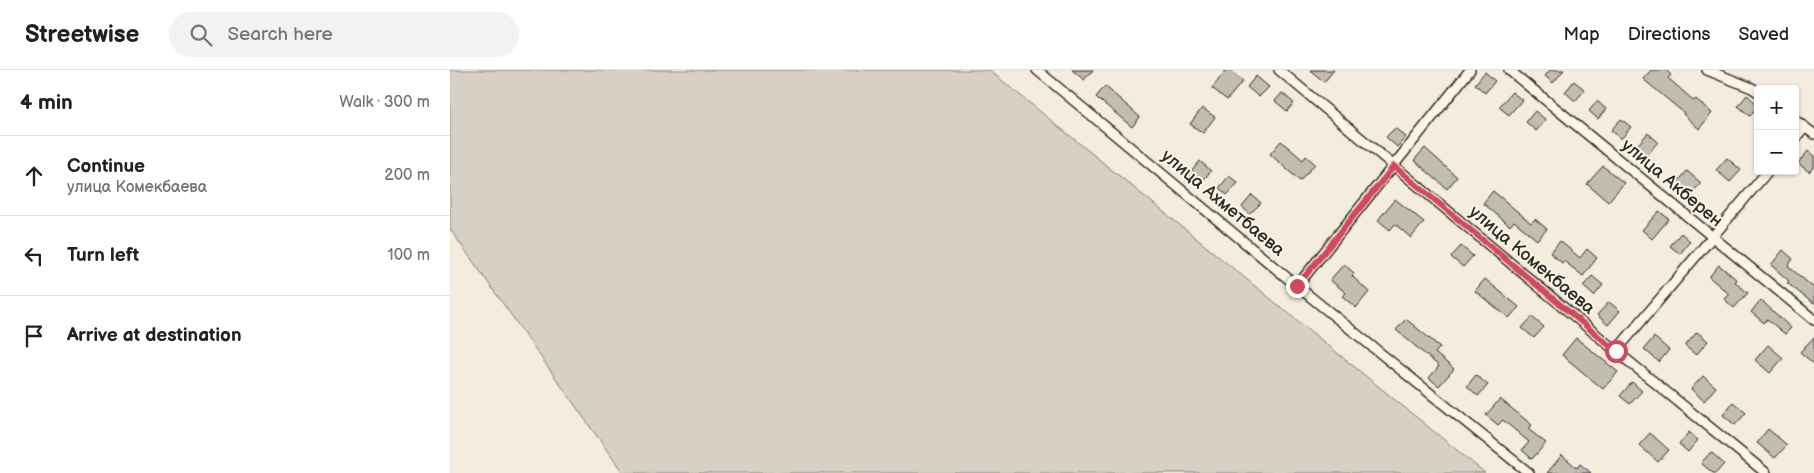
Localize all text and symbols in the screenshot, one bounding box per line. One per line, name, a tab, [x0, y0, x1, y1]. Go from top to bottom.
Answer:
search box	[169, 12, 519, 57]
text: Streetwise	[25, 20, 139, 49]
icon: search	[187, 21, 215, 49]
text: Search here	[227, 23, 333, 46]
text: Map	[1564, 24, 1600, 45]
text: Directions	[1628, 24, 1710, 45]
text: Saved	[1738, 24, 1789, 45]
map controls	[1754, 85, 1799, 175]
button: +	[1754, 85, 1799, 130]
text: 4 min	[20, 90, 73, 115]
text: Walk · 300 m	[339, 93, 430, 112]
button: −	[1754, 130, 1799, 175]
street label: улица Акберен	[1617, 135, 1727, 231]
street label: улица Ахметбаева	[1157, 145, 1289, 261]
text: Continue	[67, 155, 145, 178]
icon: ahead	[20, 162, 48, 190]
text: 200 m	[384, 166, 430, 185]
text: улица Комекбаева	[67, 178, 207, 197]
street label: улица Комекбаева	[1465, 201, 1599, 319]
icon: left	[20, 242, 48, 270]
text: Turn left	[67, 244, 139, 267]
text: 100 m	[387, 246, 430, 265]
route end	[1286, 275, 1309, 298]
icon: arrive	[20, 322, 48, 350]
text: Arrive at destination	[67, 324, 242, 347]
route start	[1605, 340, 1628, 363]

